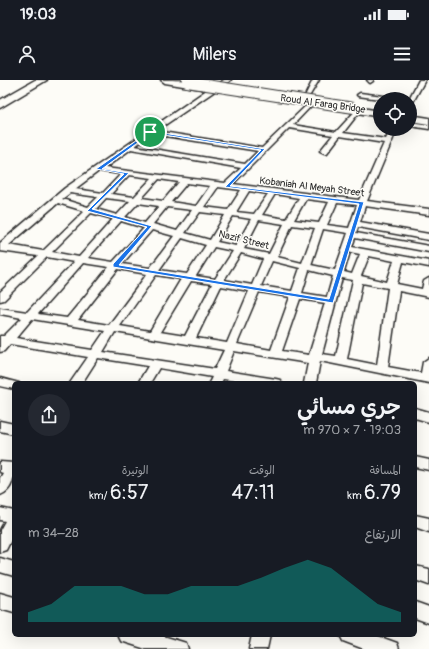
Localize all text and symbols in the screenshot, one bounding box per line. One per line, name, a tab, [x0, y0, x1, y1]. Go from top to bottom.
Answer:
text: 19:03	[20, 5, 56, 24]
icon: person	[16, 43, 38, 65]
text: Milers	[193, 43, 236, 66]
icon: menu	[391, 43, 413, 65]
street label: Roud Al Farag Bridge	[280, 92, 366, 116]
map controls	[373, 92, 417, 136]
button: locate	[373, 92, 417, 136]
pin	[133, 115, 167, 149]
icon: arrive	[139, 121, 161, 143]
street label: Kobaniah Al Meyah Street	[259, 175, 366, 200]
street label: Nazif Street	[217, 228, 271, 252]
text: جري مسائي	[297, 393, 401, 421]
button: share	[28, 394, 70, 436]
text: 19:03 · 7 × 970 m	[303, 422, 401, 438]
text: الوتيرة	[122, 464, 148, 477]
text: الوقت	[249, 464, 275, 477]
text: المسافة	[370, 464, 401, 477]
text: 6:57	[110, 480, 148, 505]
text: 47:11	[232, 480, 275, 505]
text: 6.79	[364, 480, 401, 505]
text: /km	[89, 489, 110, 502]
text: km	[347, 489, 364, 502]
text: 28–34 m	[28, 525, 79, 541]
text: الارتفاع	[365, 527, 401, 543]

